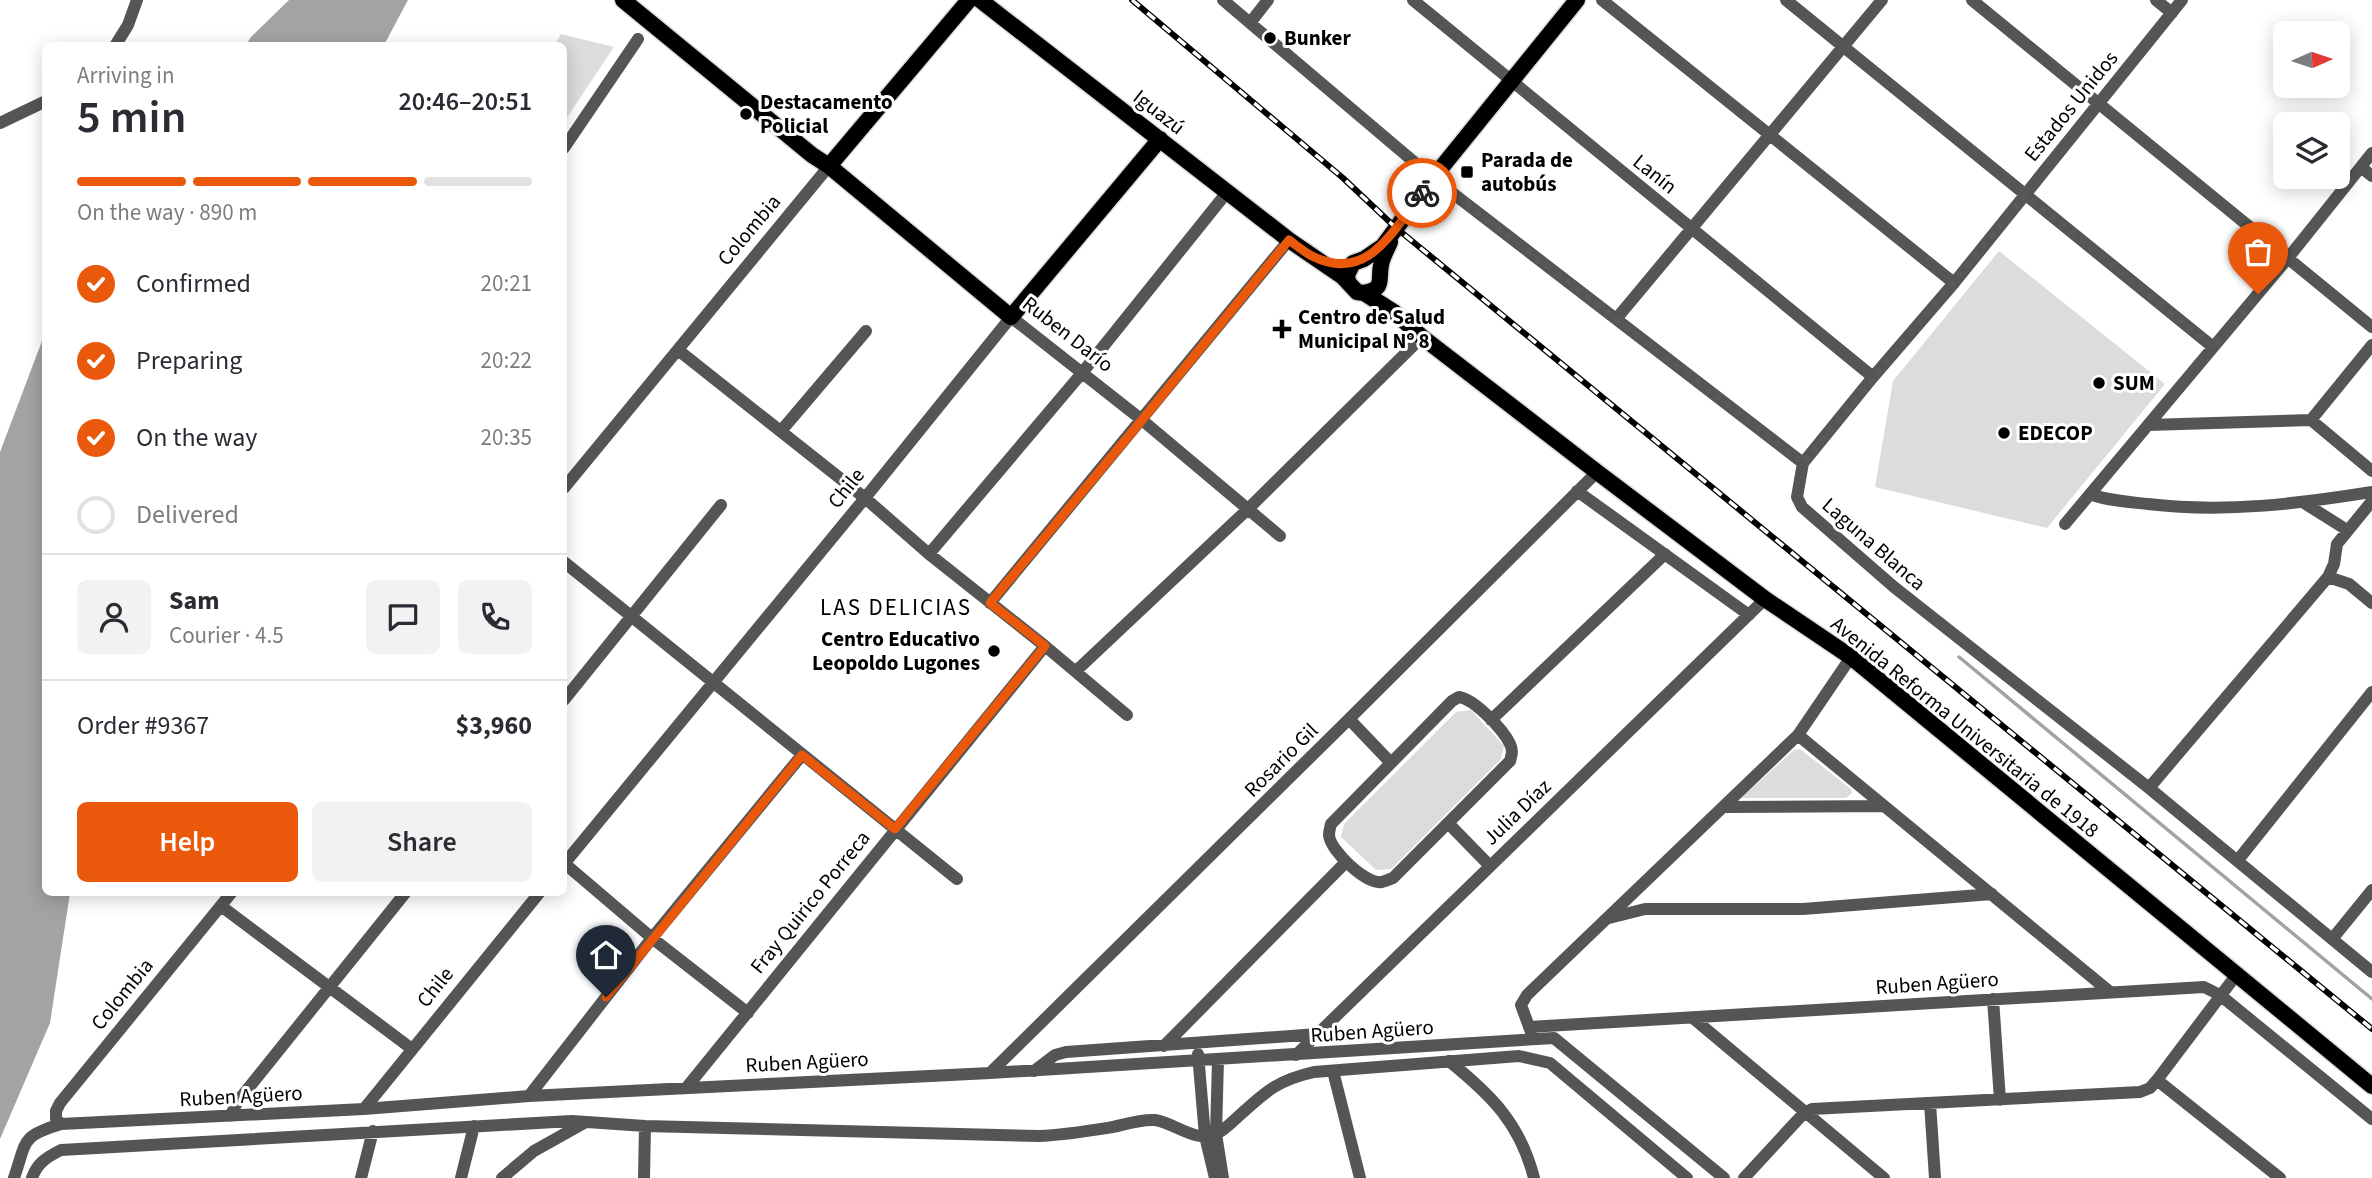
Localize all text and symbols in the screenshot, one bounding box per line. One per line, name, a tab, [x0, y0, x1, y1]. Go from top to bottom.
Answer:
north arrow	[2273, 21, 2350, 98]
map controls	[2273, 21, 2350, 189]
place label: Bunker	[1284, 23, 1351, 53]
marker: Bunker	[1262, 30, 1278, 46]
street label: Estados Unidos	[2017, 44, 2125, 168]
text: Arriving in	[77, 59, 175, 92]
street label: Iguazú	[1127, 82, 1191, 142]
text: 20:46–20:51	[399, 83, 532, 120]
text: 5 min	[77, 85, 186, 150]
place label: Destacamento Policial	[760, 87, 893, 141]
marker: Destacamento Policial	[738, 106, 754, 122]
button: layers	[2273, 112, 2350, 189]
place label: Parada de autobús	[1481, 145, 1573, 199]
street label: Lanín	[1627, 147, 1683, 201]
courier	[1387, 158, 1457, 228]
marker: Parada de autobús	[1459, 164, 1475, 180]
icon: bike	[1403, 174, 1441, 212]
street label: Colombia	[710, 188, 788, 272]
text: On the way · 890 m	[77, 196, 257, 229]
pin	[2228, 222, 2288, 294]
icon: bag	[2239, 233, 2277, 271]
icon: check	[77, 265, 115, 303]
text: Confirmed	[136, 265, 251, 302]
text: 20:21	[481, 267, 532, 300]
street label: Ruben Darío	[1016, 289, 1120, 379]
place label: Centro de Salud Municipal Nº 8	[1298, 302, 1445, 356]
marker: Centro de Salud Municipal Nº 8	[1272, 319, 1292, 339]
icon: check	[77, 342, 115, 380]
text: Preparing	[136, 342, 242, 379]
text: 20:22	[481, 344, 532, 377]
place label: SUM	[2113, 368, 2155, 398]
marker: SUM	[2091, 375, 2107, 391]
place label: EDECOP	[2018, 418, 2093, 448]
icon: check	[77, 419, 115, 457]
text: On the way	[136, 419, 257, 456]
text: 20:35	[481, 421, 532, 454]
marker: EDECOP	[1996, 425, 2012, 441]
street label: Chile	[820, 461, 872, 515]
street label: Laguna Blanca	[1816, 490, 1932, 598]
text: Delivered	[136, 496, 239, 533]
button: person	[77, 580, 151, 654]
button: chat	[366, 580, 440, 654]
button: phone	[458, 580, 532, 654]
text: Sam	[169, 582, 219, 619]
district label: LAS DELICIAS	[820, 591, 972, 624]
street label: Avenida Reforma Universitaria de 1918	[1824, 609, 2106, 845]
text: Courier · 4.5	[169, 619, 284, 652]
place label: Centro Educativo Leopoldo Lugones	[812, 624, 980, 678]
marker: Centro Educativo Leopoldo Lugones	[986, 643, 1002, 659]
text: Order #9367	[77, 707, 209, 744]
text: $3,960	[456, 707, 532, 744]
street label: Rosario Gil	[1237, 716, 1325, 804]
street label: Julia Díaz	[1476, 772, 1558, 852]
button: Help	[77, 802, 298, 882]
button: Share	[312, 802, 532, 882]
street label: Fray Quirico Porreca	[743, 824, 877, 980]
pin	[576, 925, 636, 997]
icon: home	[587, 936, 625, 974]
street label: Colombia	[84, 952, 160, 1036]
street label: Chile	[409, 960, 461, 1014]
street label: Ruben Agüero	[1874, 964, 2000, 1002]
street label: Ruben Agüero	[1309, 1012, 1435, 1050]
street label: Ruben Agüero	[745, 1044, 869, 1080]
street label: Ruben Agüero	[179, 1078, 303, 1114]

